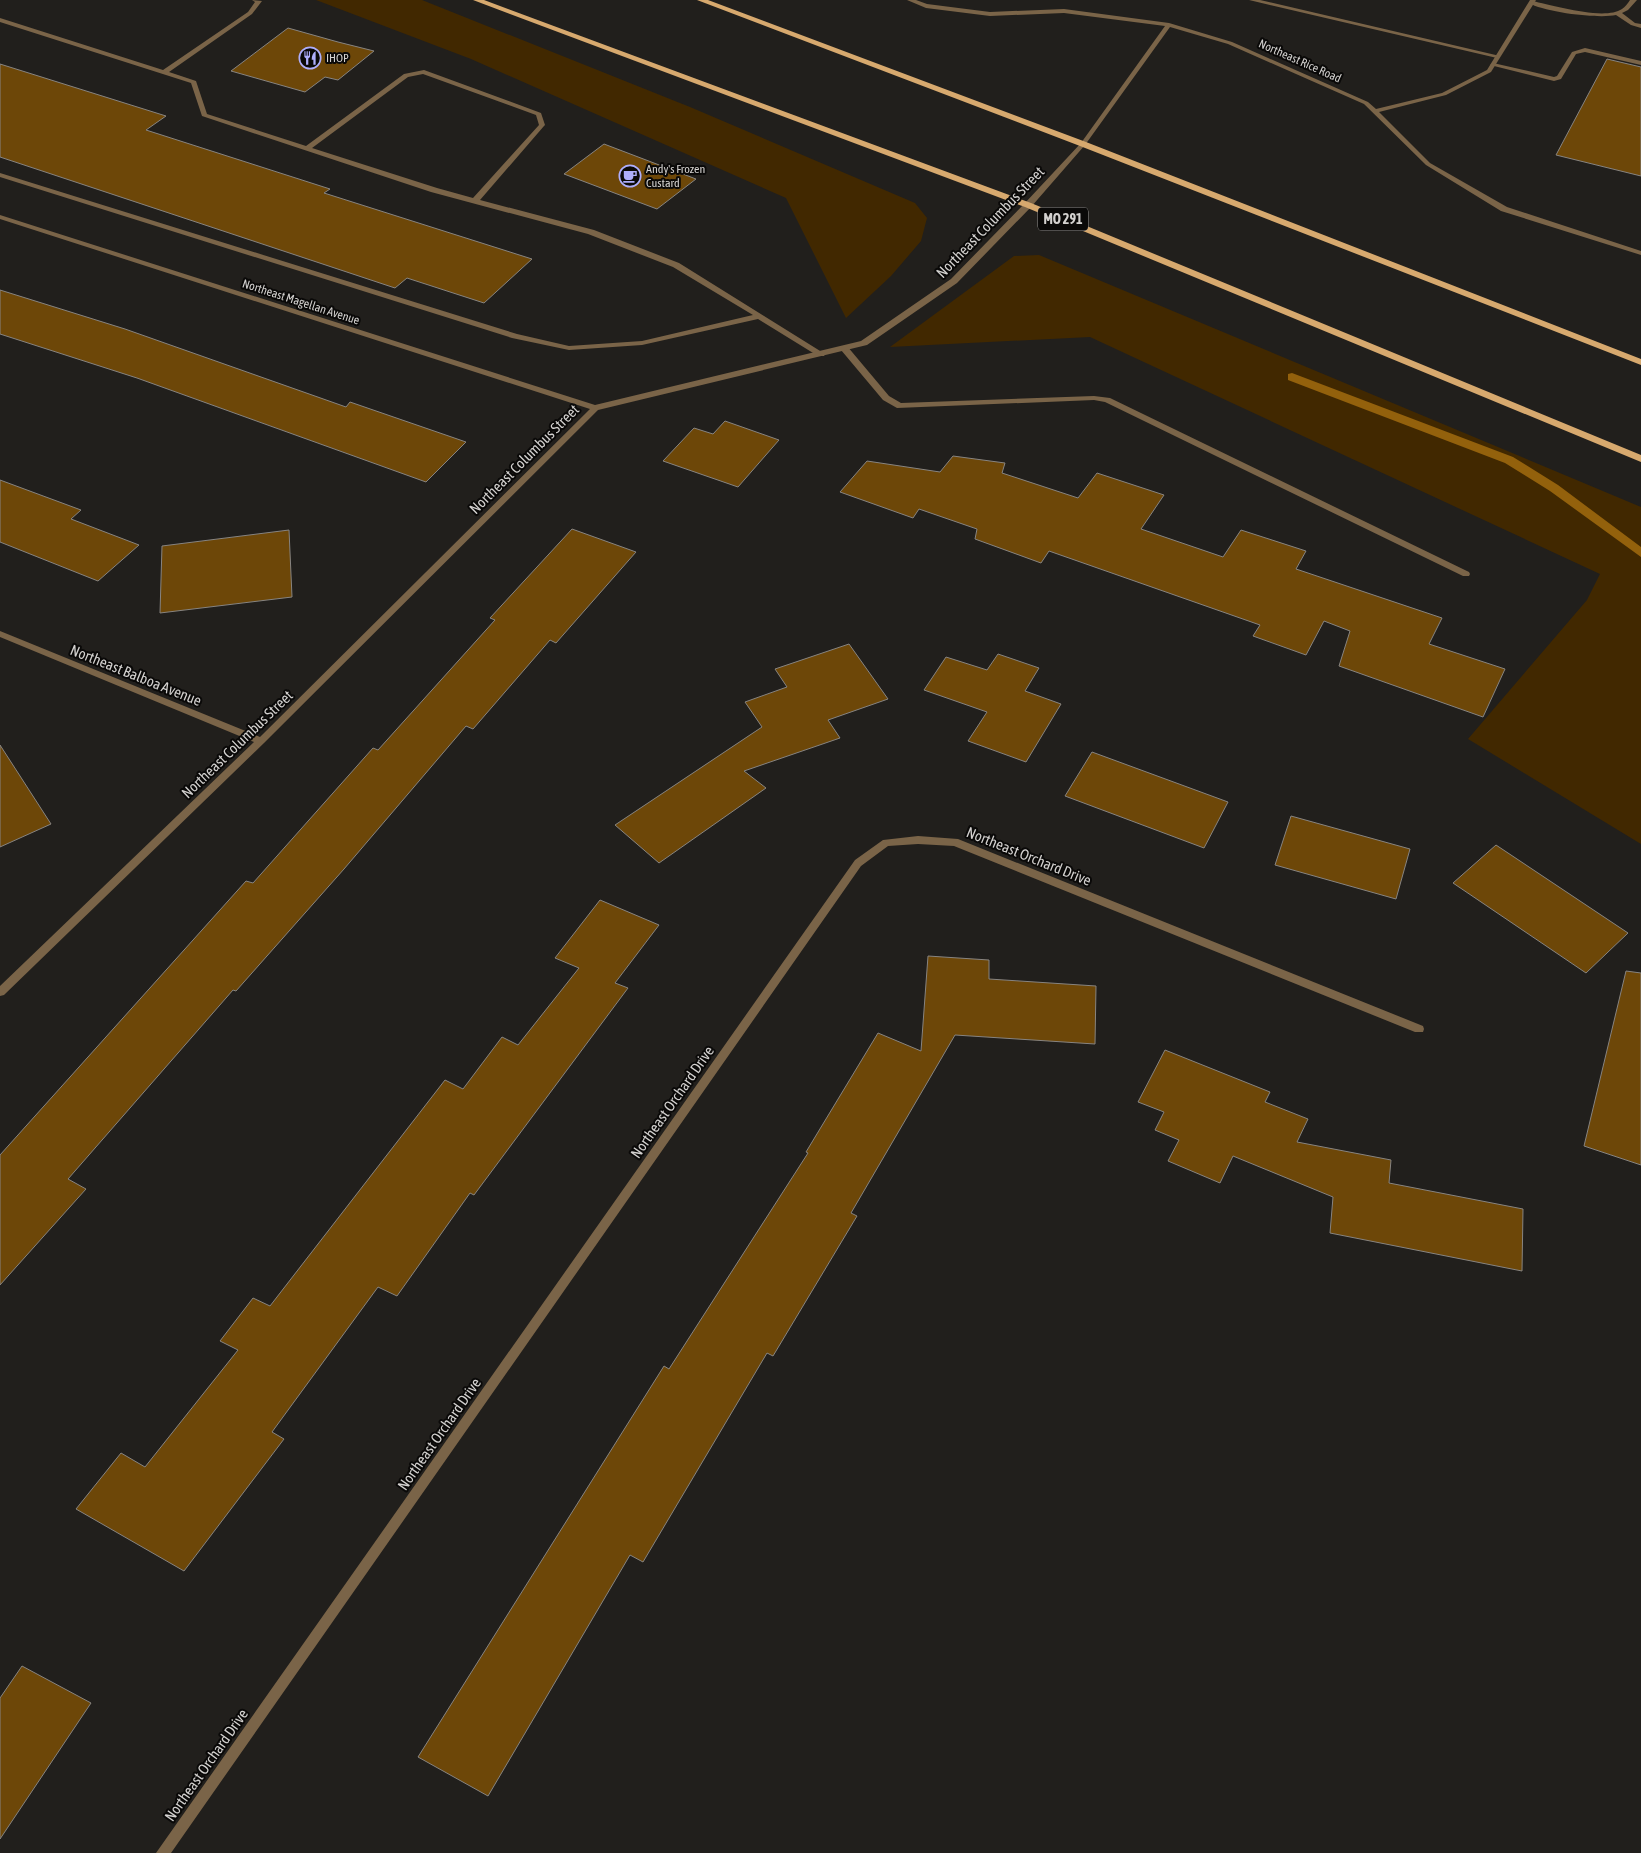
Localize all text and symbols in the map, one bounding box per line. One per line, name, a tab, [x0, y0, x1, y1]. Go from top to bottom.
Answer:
street label: Northeast Rice Road	[1257, 37, 1343, 85]
restaurant icon: IHOP	[298, 46, 322, 70]
place label: IHOP	[326, 51, 349, 65]
place label: Andy's Frozen Custard	[646, 162, 705, 190]
street label: Northeast Columbus Street	[933, 163, 1047, 281]
cafe icon: Andy's Frozen Custard	[618, 164, 642, 188]
road number: MO 291	[1038, 208, 1088, 230]
street label: Northeast Magellan Avenue	[241, 276, 361, 328]
street label: Northeast Columbus Street	[466, 401, 582, 517]
street label: Northeast Balboa Avenue	[68, 641, 204, 709]
street label: Northeast Columbus Street	[178, 687, 296, 801]
street label: Northeast Orchard Drive	[964, 823, 1094, 889]
street label: Northeast Orchard Drive	[627, 1043, 717, 1161]
street label: Northeast Orchard Drive	[394, 1375, 484, 1493]
street label: Northeast Orchard Drive	[161, 1706, 251, 1824]

